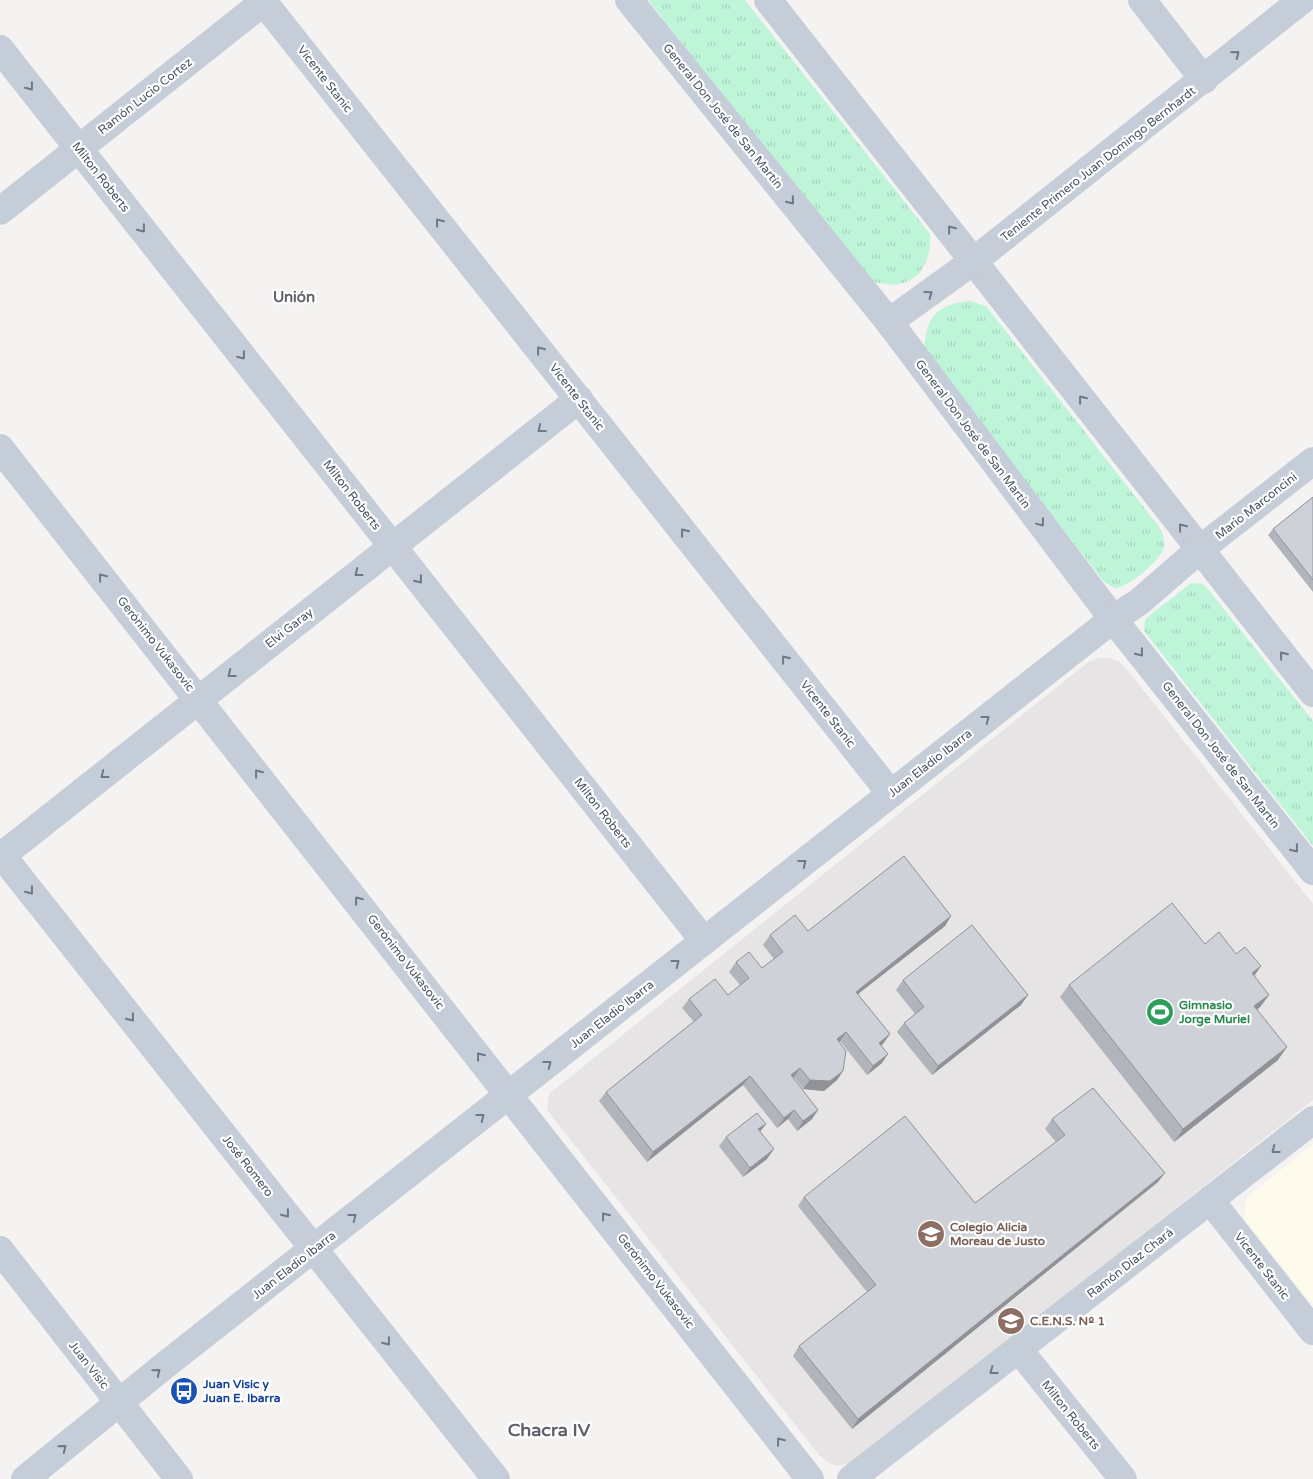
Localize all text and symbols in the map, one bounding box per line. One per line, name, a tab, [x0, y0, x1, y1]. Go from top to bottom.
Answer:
street label: General Don José de San Martín	[660, 41, 786, 191]
street label: Vicente Stanic	[295, 43, 355, 115]
one-way arrow	[1230, 51, 1239, 60]
street label: Ramón Lucio Cortez	[95, 55, 195, 137]
one-way arrow	[25, 81, 33, 90]
street label: Teniente Primero Juan Domingo Bernhardt	[998, 83, 1198, 244]
street label: Milton Roberts	[69, 139, 133, 215]
one-way arrow	[786, 195, 794, 204]
one-way arrow	[436, 219, 444, 228]
one-way arrow	[136, 223, 145, 232]
one-way arrow	[948, 226, 956, 235]
district label: Unión	[273, 288, 315, 306]
one-way arrow	[923, 291, 933, 300]
one-way arrow	[536, 346, 545, 355]
one-way arrow	[237, 350, 245, 359]
street label: General Don José de San Martín	[913, 357, 1033, 511]
street label: Vicente Stanic	[547, 361, 607, 433]
one-way arrow	[1080, 396, 1088, 405]
one-way arrow	[538, 424, 547, 432]
street label: Milton Roberts	[320, 457, 384, 533]
street label: Mario Marconcini	[1212, 470, 1300, 542]
one-way arrow	[1035, 517, 1044, 527]
one-way arrow	[1178, 524, 1187, 533]
one-way arrow	[681, 528, 690, 538]
one-way arrow	[355, 568, 364, 576]
one-way arrow	[99, 573, 108, 582]
one-way arrow	[413, 574, 422, 584]
street label: Gerónimo Vukasovic	[115, 594, 197, 694]
street label: Elvi Garay	[262, 605, 316, 651]
one-way arrow	[1134, 647, 1143, 656]
one-way arrow	[1280, 652, 1288, 661]
one-way arrow	[782, 656, 790, 665]
one-way arrow	[228, 669, 237, 677]
street label: Vicente Stanic	[798, 678, 858, 750]
street label: General Don José de San Martín	[1159, 679, 1283, 831]
one-way arrow	[980, 716, 989, 724]
street label: Juan Eladio Ibarra	[886, 726, 974, 800]
one-way arrow	[100, 770, 109, 779]
one-way arrow	[255, 770, 263, 779]
street label: Milton Roberts	[571, 775, 635, 851]
one-way arrow	[1289, 843, 1298, 852]
one-way arrow	[798, 859, 807, 868]
one-way arrow	[25, 885, 33, 894]
one-way arrow	[354, 897, 363, 906]
street label: Gerónimo Vukasovic	[365, 912, 447, 1012]
one-way arrow	[670, 961, 679, 969]
street label: Juan Eladio Ibarra	[568, 977, 656, 1051]
sports icon: Gimnasio Jorge Muriel	[1145, 997, 1175, 1027]
place label: Gimnasio Jorge Muriel	[1178, 998, 1250, 1027]
one-way arrow	[126, 1012, 134, 1021]
one-way arrow	[477, 1053, 485, 1062]
one-way arrow	[542, 1061, 552, 1070]
one-way arrow	[475, 1114, 484, 1122]
street label: José Romero	[220, 1133, 276, 1199]
one-way arrow	[1272, 1144, 1281, 1152]
one-way arrow	[281, 1208, 289, 1217]
one-way arrow	[602, 1212, 611, 1222]
one-way arrow	[348, 1214, 357, 1223]
school or university icon: Colegio Alicia Moreau de Justo	[916, 1219, 946, 1249]
place label: Colegio Alicia Moreau de Justo	[950, 1220, 1045, 1248]
street label: Ramón Díaz Chará	[1084, 1225, 1176, 1301]
street label: Juan Eladio Ibarra	[250, 1228, 338, 1302]
street label: Vicente Stanic	[1232, 1230, 1292, 1302]
street label: Gerónimo Vukasovic	[615, 1231, 697, 1331]
school or university icon: C.E.N.S. Nº 1	[996, 1306, 1026, 1336]
place label: C.E.N.S. Nº 1	[1030, 1314, 1105, 1328]
one-way arrow	[382, 1336, 391, 1345]
street label: Juan Visic	[66, 1338, 112, 1392]
one-way arrow	[990, 1365, 999, 1373]
one-way arrow	[151, 1370, 160, 1378]
bus stop icon: Juan Visic y Juan E. Ibarra	[169, 1376, 199, 1406]
place label: Juan Visic y Juan E. Ibarra	[202, 1377, 281, 1405]
street label: Milton Roberts	[1039, 1378, 1103, 1453]
district label: Chacra IV	[508, 1419, 591, 1441]
one-way arrow	[777, 1437, 786, 1446]
one-way arrow	[57, 1446, 66, 1454]

